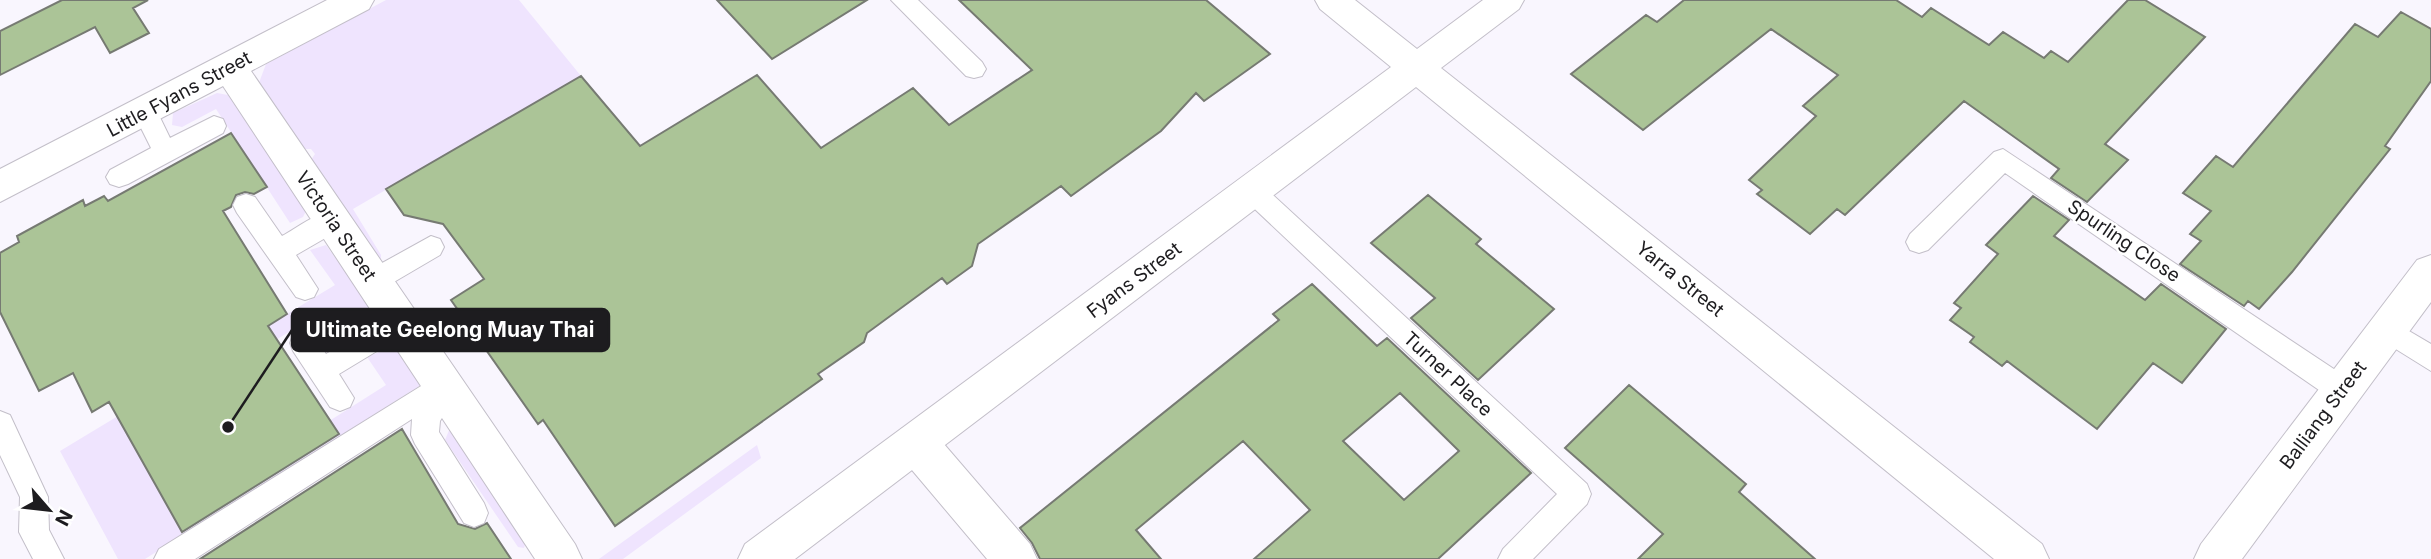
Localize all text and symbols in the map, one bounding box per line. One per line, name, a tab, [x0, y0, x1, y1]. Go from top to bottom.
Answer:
street label: Little Fyans Street	[103, 46, 255, 142]
street label: Victoria Street	[291, 167, 381, 285]
street label: Spurling Close	[2063, 195, 2185, 287]
street label: Fyans Street	[1082, 237, 1186, 323]
street label: Yarra Street	[1631, 237, 1729, 321]
callout: Ultimate Geelong Muay Thai	[292, 309, 609, 351]
text: Ultimate Geelong Muay Thai	[306, 317, 594, 342]
street label: Turner Place	[1399, 327, 1497, 421]
street label: Balliang Street	[2275, 356, 2371, 474]
north arrow	[14, 475, 84, 545]
text: N	[50, 506, 77, 530]

